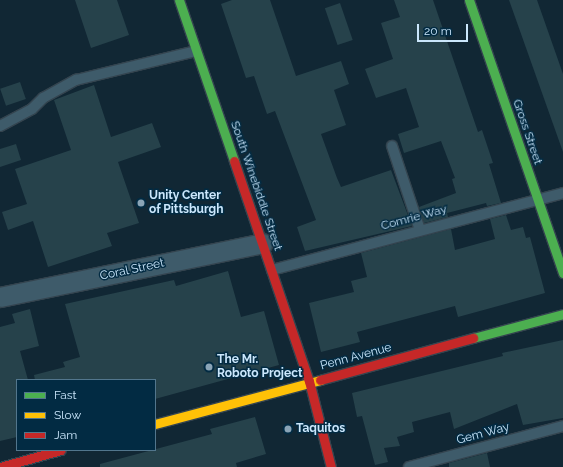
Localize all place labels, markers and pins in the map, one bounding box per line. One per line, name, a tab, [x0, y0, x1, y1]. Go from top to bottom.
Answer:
place label: Unity Center of Pittsburgh	[149, 189, 224, 217]
marker: Unity Center of Pittsburgh	[136, 198, 146, 208]
place label: The Mr. Roboto Project	[217, 353, 303, 381]
marker: The Mr. Roboto Project	[204, 362, 214, 372]
place label: Taquitos	[296, 422, 345, 436]
marker: Taquitos	[283, 424, 293, 434]

